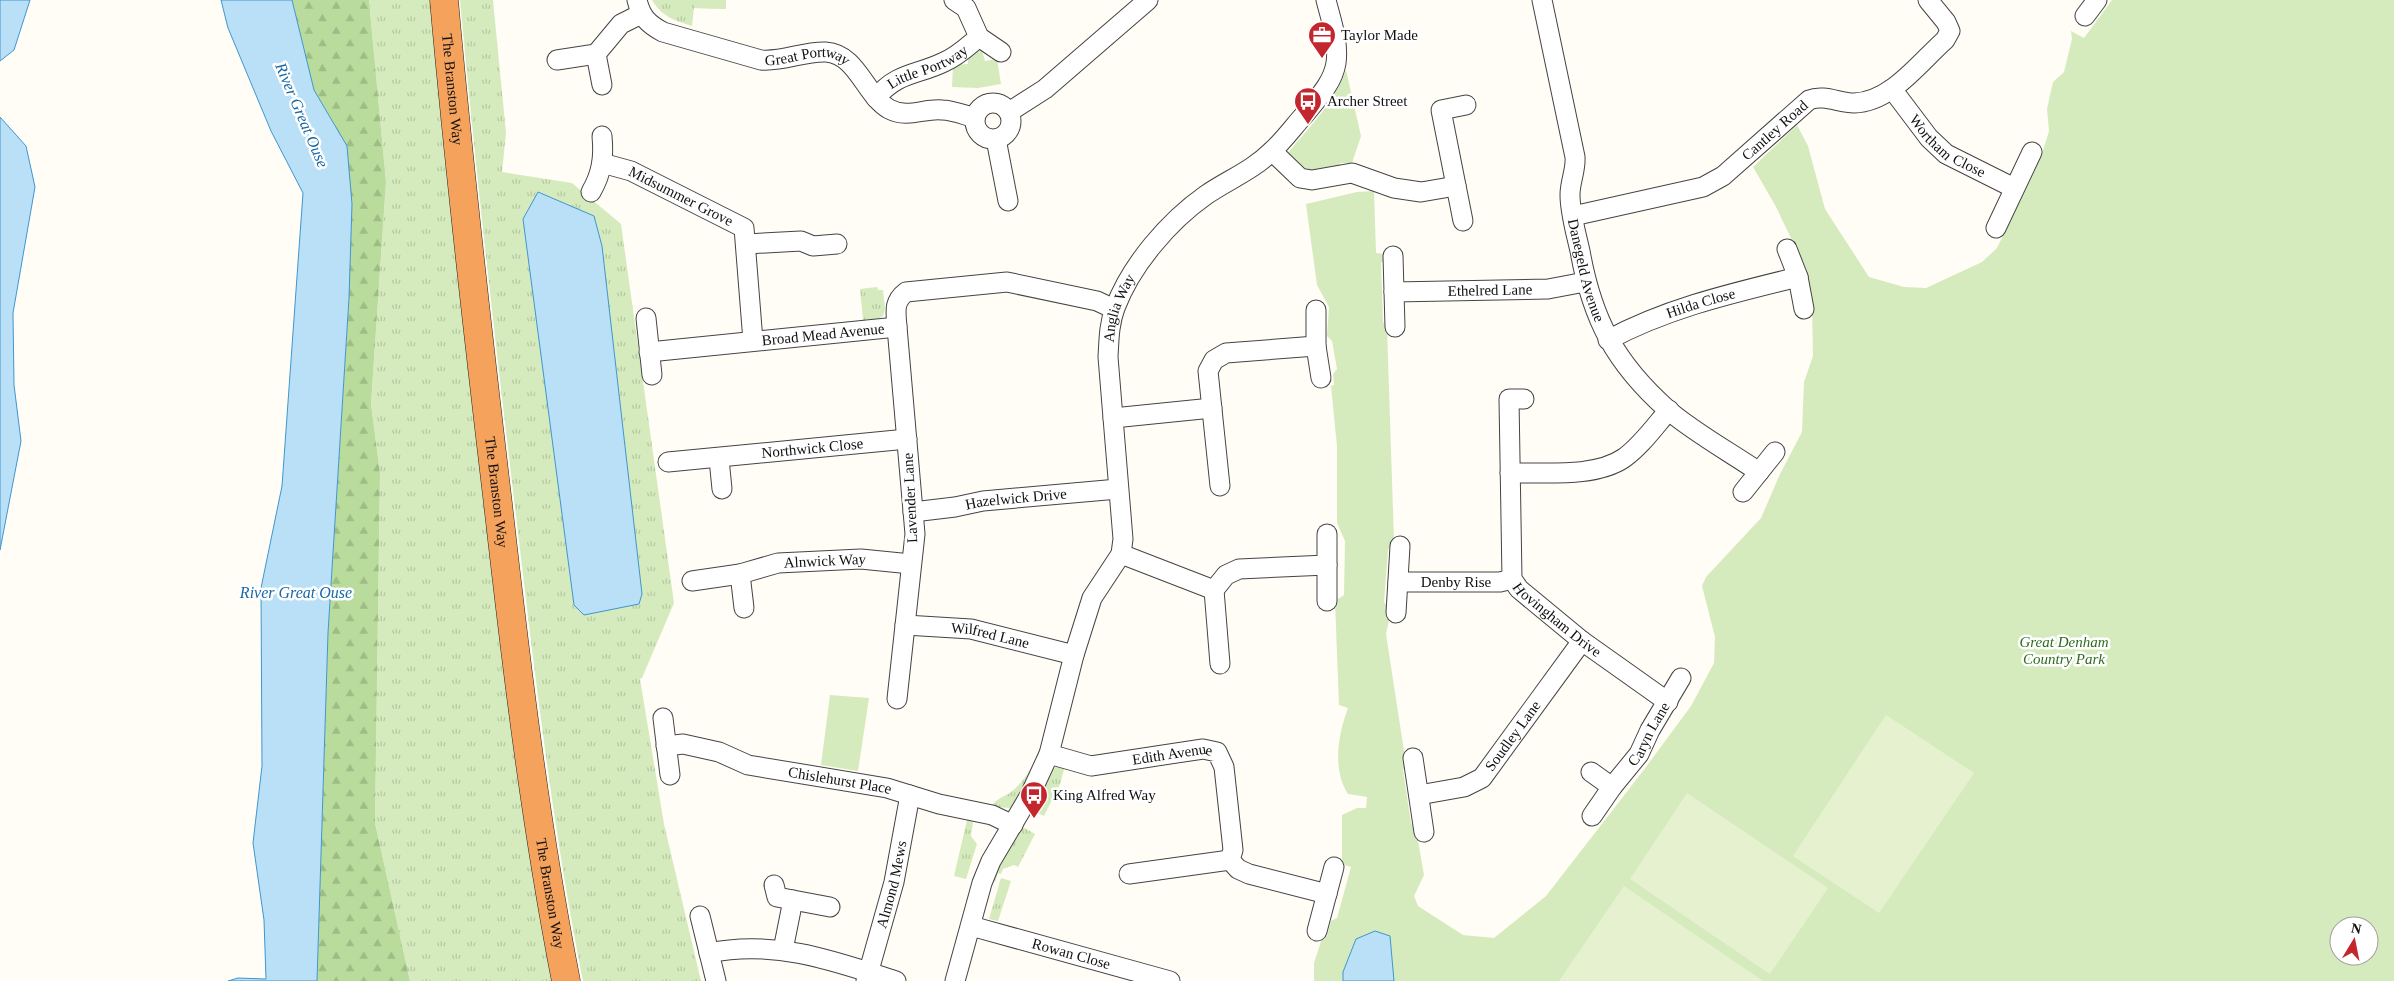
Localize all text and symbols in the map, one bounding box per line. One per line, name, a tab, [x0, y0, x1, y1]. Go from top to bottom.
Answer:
office icon: Taylor Made	[1307, 20, 1337, 59]
place label: Taylor Made	[1341, 27, 1418, 43]
street label: The Branston Way	[439, 33, 466, 147]
street label: Little Portway	[884, 41, 971, 92]
street label: Great Portway	[764, 44, 854, 69]
water label: River Great Ouse	[272, 59, 332, 170]
bus stop icon: Archer Street	[1293, 86, 1323, 125]
place label: Archer Street	[1327, 93, 1408, 109]
street label: Cantley Road	[1739, 97, 1811, 164]
street label: Wortham Close	[1906, 112, 1988, 181]
street label: Midsummer Grove	[626, 163, 736, 229]
street label: Danegeld Avenue	[1565, 217, 1608, 325]
street label: Anglia Way	[1101, 271, 1138, 343]
street label: Ethelred Lane	[1448, 281, 1533, 299]
street label: Hilda Close	[1664, 285, 1737, 321]
street label: Broad Mead Avenue	[761, 320, 886, 349]
street label: Northwick Close	[761, 435, 864, 461]
street label: The Branston Way	[482, 436, 511, 549]
street label: Lavender Lane	[900, 452, 920, 544]
street label: Hazelwick Drive	[964, 486, 1068, 513]
street label: Alnwick Way	[783, 551, 867, 571]
street label: Denby Rise	[1421, 574, 1492, 590]
street label: Hovingham Drive	[1509, 580, 1604, 660]
water label: River Great Ouse	[239, 584, 352, 601]
street label: Wilfred Lane	[951, 620, 1031, 651]
park label: Great Denham Country Park	[2019, 634, 2109, 667]
street label: Soudley Lane	[1482, 697, 1544, 774]
street label: Caryn Lane	[1625, 699, 1673, 769]
street label: Edith Avenue	[1131, 741, 1214, 768]
street label: Chislehurst Place	[787, 764, 894, 797]
bus stop icon: King Alfred Way	[1019, 780, 1049, 819]
place label: King Alfred Way	[1053, 787, 1156, 803]
street label: The Branston Way	[533, 837, 568, 951]
street label: Almond Mews	[873, 839, 909, 930]
north arrow	[2329, 916, 2379, 966]
text: N	[2350, 920, 2362, 937]
street label: Rowan Close	[1030, 935, 1112, 972]

